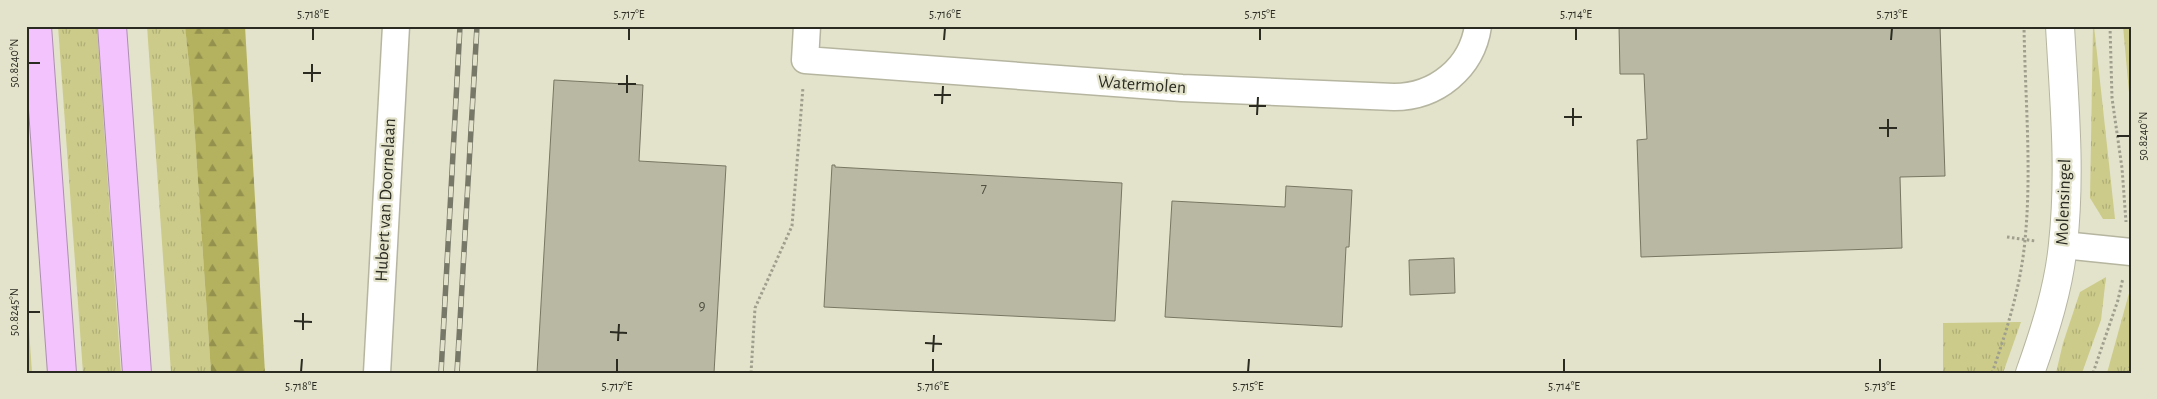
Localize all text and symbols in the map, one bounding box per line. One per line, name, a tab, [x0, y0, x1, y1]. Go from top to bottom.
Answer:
text: 5.718°E	[297, 8, 329, 20]
text: 5.717°E	[613, 8, 645, 20]
text: 5.716°E	[929, 8, 961, 20]
text: 5.715°E	[1244, 8, 1276, 20]
text: 5.714°E	[1560, 8, 1592, 20]
text: 5.713°E	[1876, 8, 1908, 20]
text: 50.8240°N	[8, 38, 20, 88]
street label: Watermolen	[1097, 73, 1187, 97]
text: 50.8240°N	[2137, 111, 2149, 161]
street label: Hubert van Doornelaan	[373, 118, 399, 282]
street label: Molensingel	[2053, 158, 2075, 246]
house number: 7	[981, 181, 987, 196]
text: 50.8245°N	[8, 288, 20, 336]
house number: 9	[698, 298, 706, 313]
text: 5.718°E	[285, 380, 317, 392]
text: 5.717°E	[601, 380, 633, 392]
text: 5.716°E	[917, 380, 949, 392]
text: 5.715°E	[1232, 380, 1264, 392]
text: 5.714°E	[1548, 380, 1580, 392]
text: 5.713°E	[1864, 380, 1896, 392]

